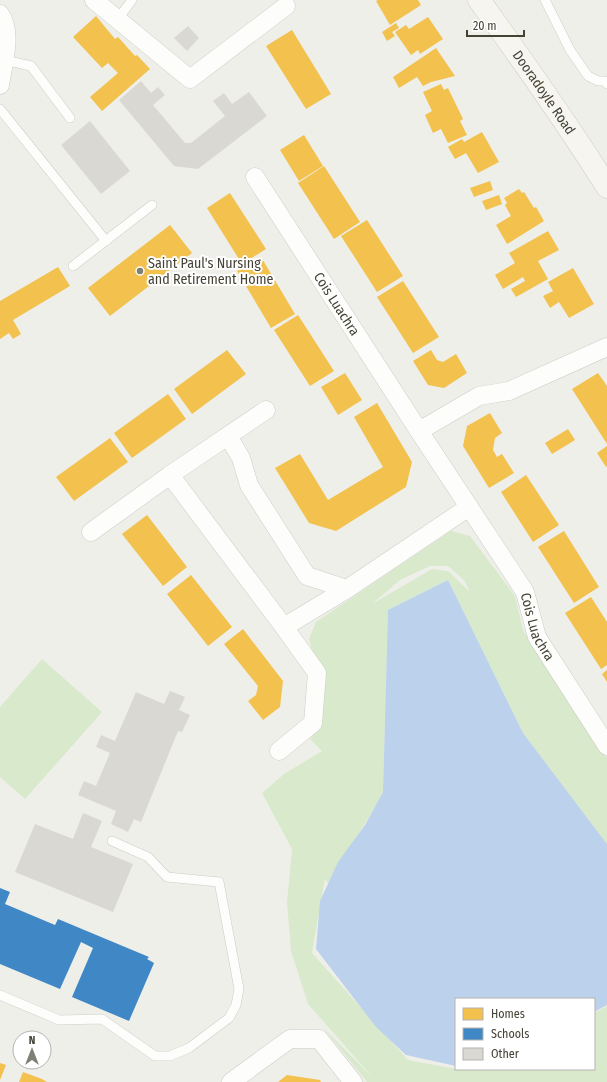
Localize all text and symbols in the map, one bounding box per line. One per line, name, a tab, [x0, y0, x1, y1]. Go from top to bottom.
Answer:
scale bar	[467, 12, 524, 38]
text: 20 m	[473, 19, 497, 33]
street label: Dooradoyle Road	[509, 47, 579, 138]
place label: Saint Paul's Nursing and Retirement Home	[148, 255, 273, 288]
marker: Saint Paul's Nursing and Retirement Home	[135, 266, 145, 276]
street label: Cois Luachra	[310, 269, 363, 339]
street label: Cois Luachra	[517, 591, 558, 664]
legend	[455, 998, 595, 1070]
text: Homes	[491, 1007, 525, 1021]
text: Schools	[491, 1027, 529, 1041]
north arrow	[12, 1030, 52, 1070]
text: N	[29, 1034, 35, 1047]
text: Other	[491, 1047, 520, 1061]

